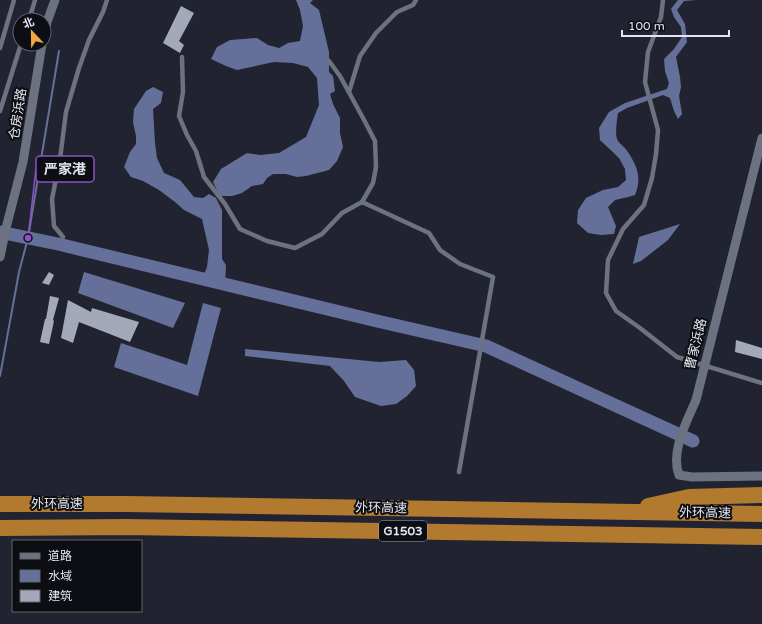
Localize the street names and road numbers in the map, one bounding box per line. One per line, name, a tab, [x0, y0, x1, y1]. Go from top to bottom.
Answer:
street label: 仓房浜路	[6, 87, 30, 141]
street label: 曹家浜路	[682, 317, 710, 371]
street label: 外环高速	[31, 496, 83, 512]
street label: 外环高速	[355, 500, 407, 516]
street label: 外环高速	[679, 505, 731, 521]
road number: G1503	[379, 521, 427, 541]

